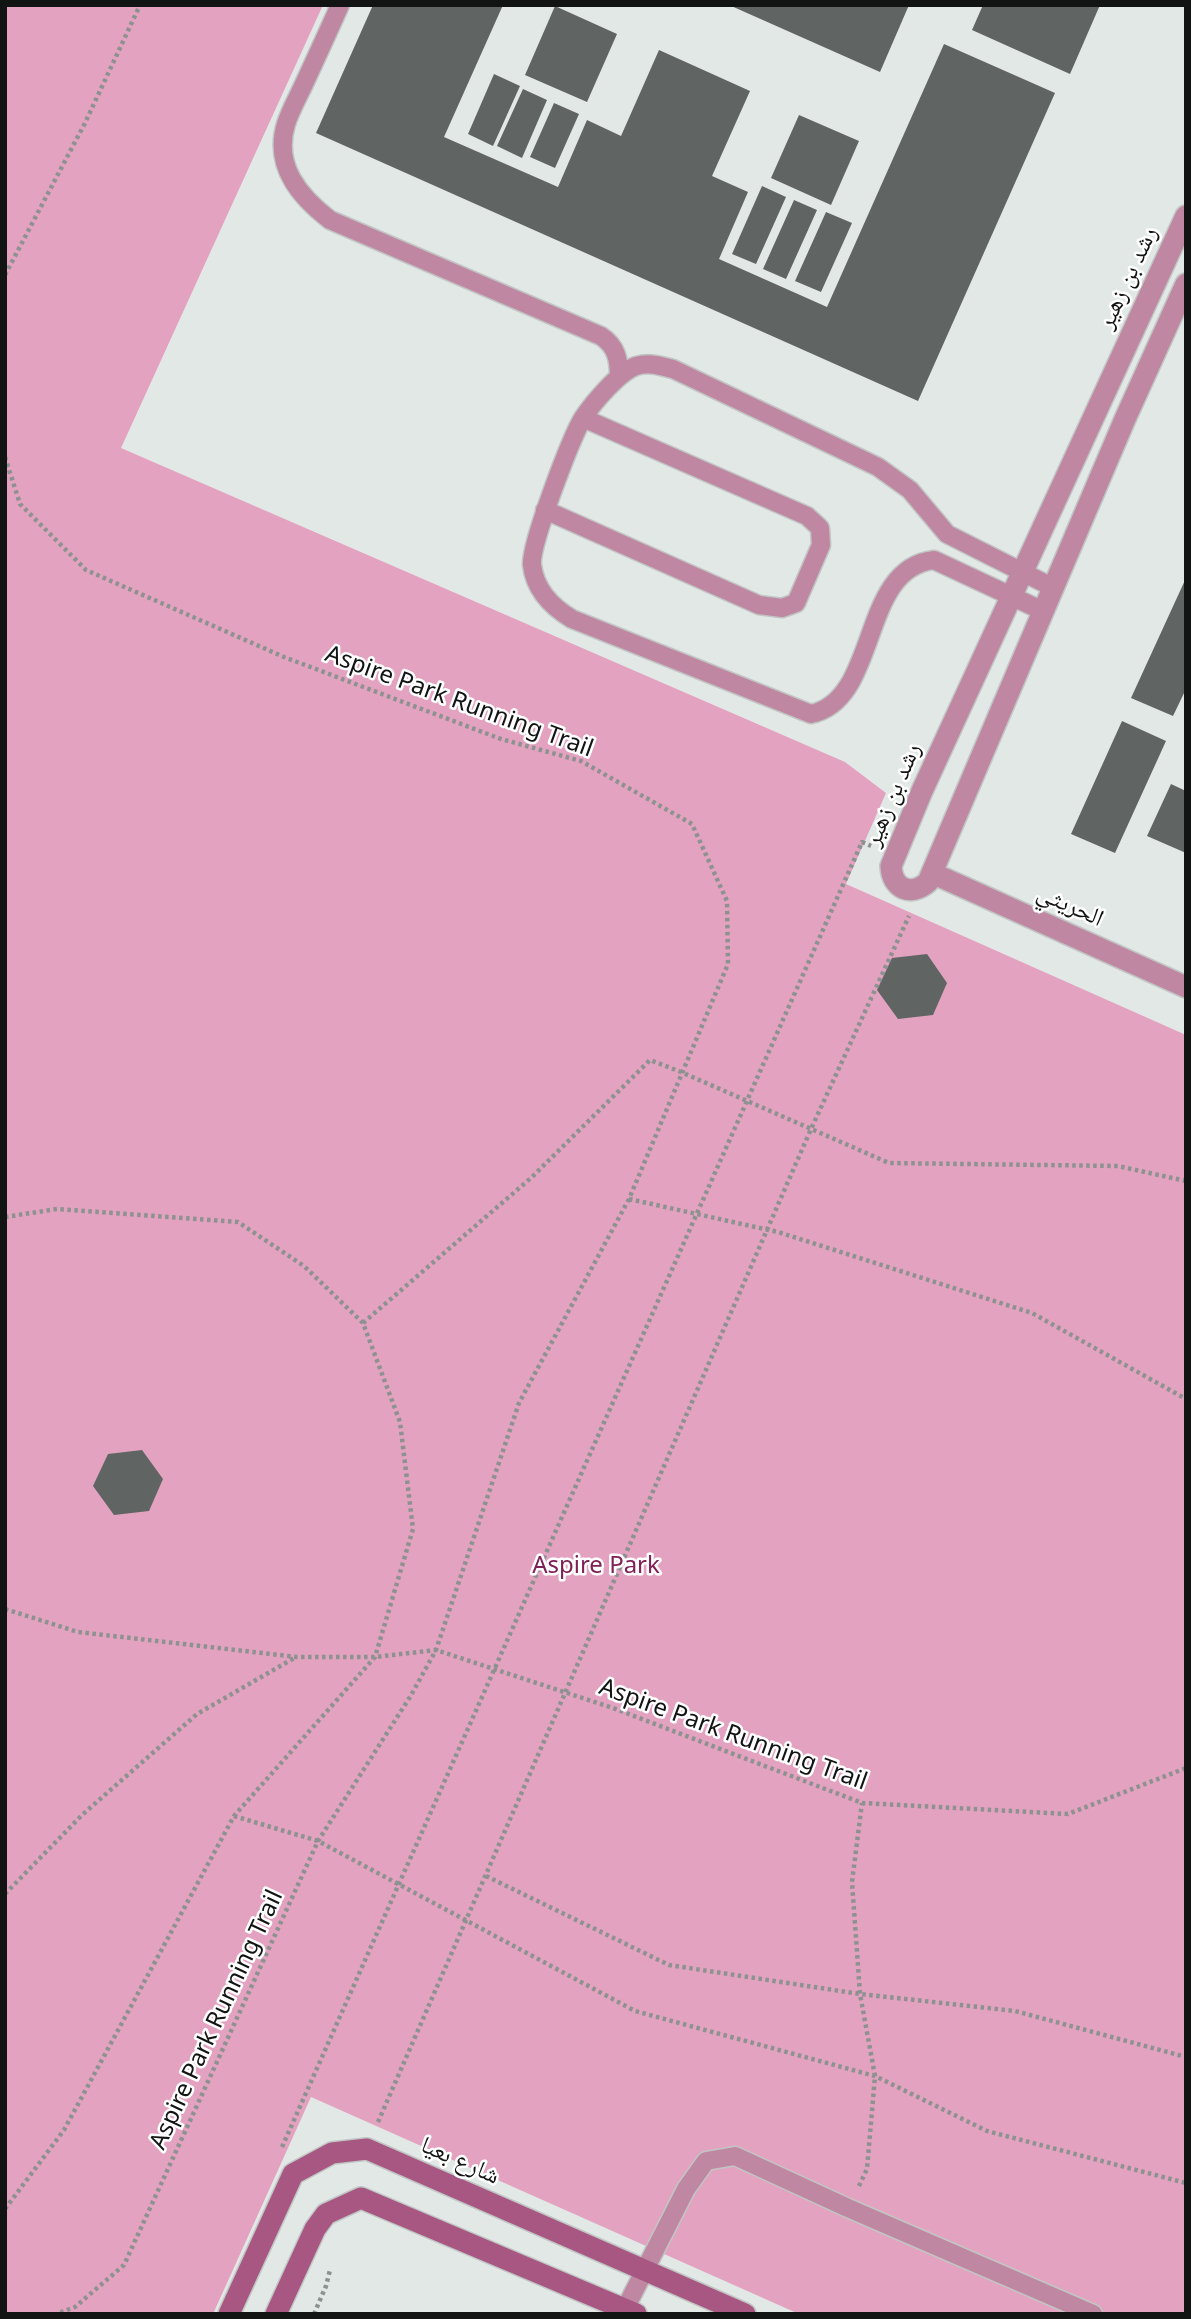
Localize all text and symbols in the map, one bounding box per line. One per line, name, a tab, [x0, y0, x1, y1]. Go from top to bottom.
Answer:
street label: رشد بن زهير	[1092, 222, 1164, 334]
street label: Aspire Park Running Trail	[321, 640, 597, 764]
street label: رشد بن زهير	[858, 739, 928, 851]
street label: الحريثي	[1032, 879, 1108, 933]
park label: Aspire Park	[532, 1552, 660, 1580]
street label: Aspire Park Running Trail	[595, 1673, 871, 1797]
street label: Aspire Park Running Trail	[144, 1886, 290, 2154]
street label: شارع بعيا	[416, 2131, 504, 2191]

